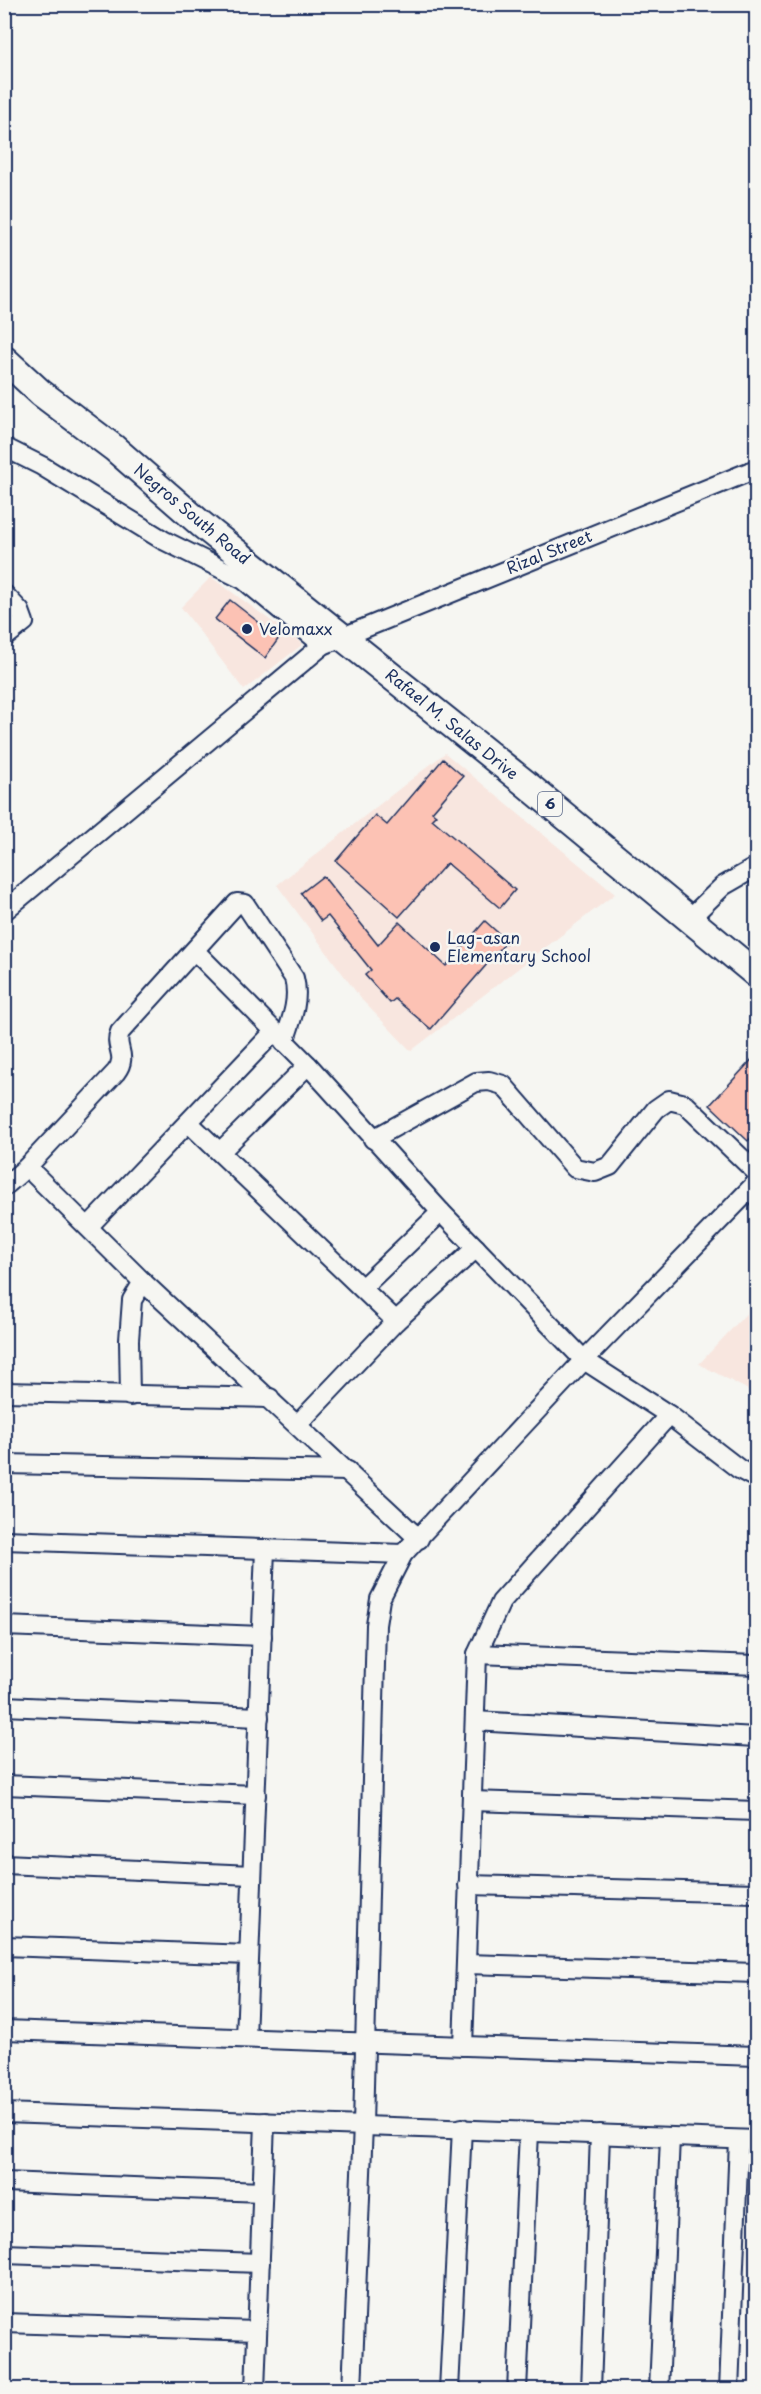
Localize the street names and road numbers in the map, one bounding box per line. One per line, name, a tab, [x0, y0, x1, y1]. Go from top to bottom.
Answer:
street label: Negros South Road	[129, 457, 256, 569]
street label: Rizal Street	[502, 523, 596, 579]
street label: Rafael M. Salas Drive	[381, 662, 524, 784]
road number: 6	[538, 792, 562, 816]

